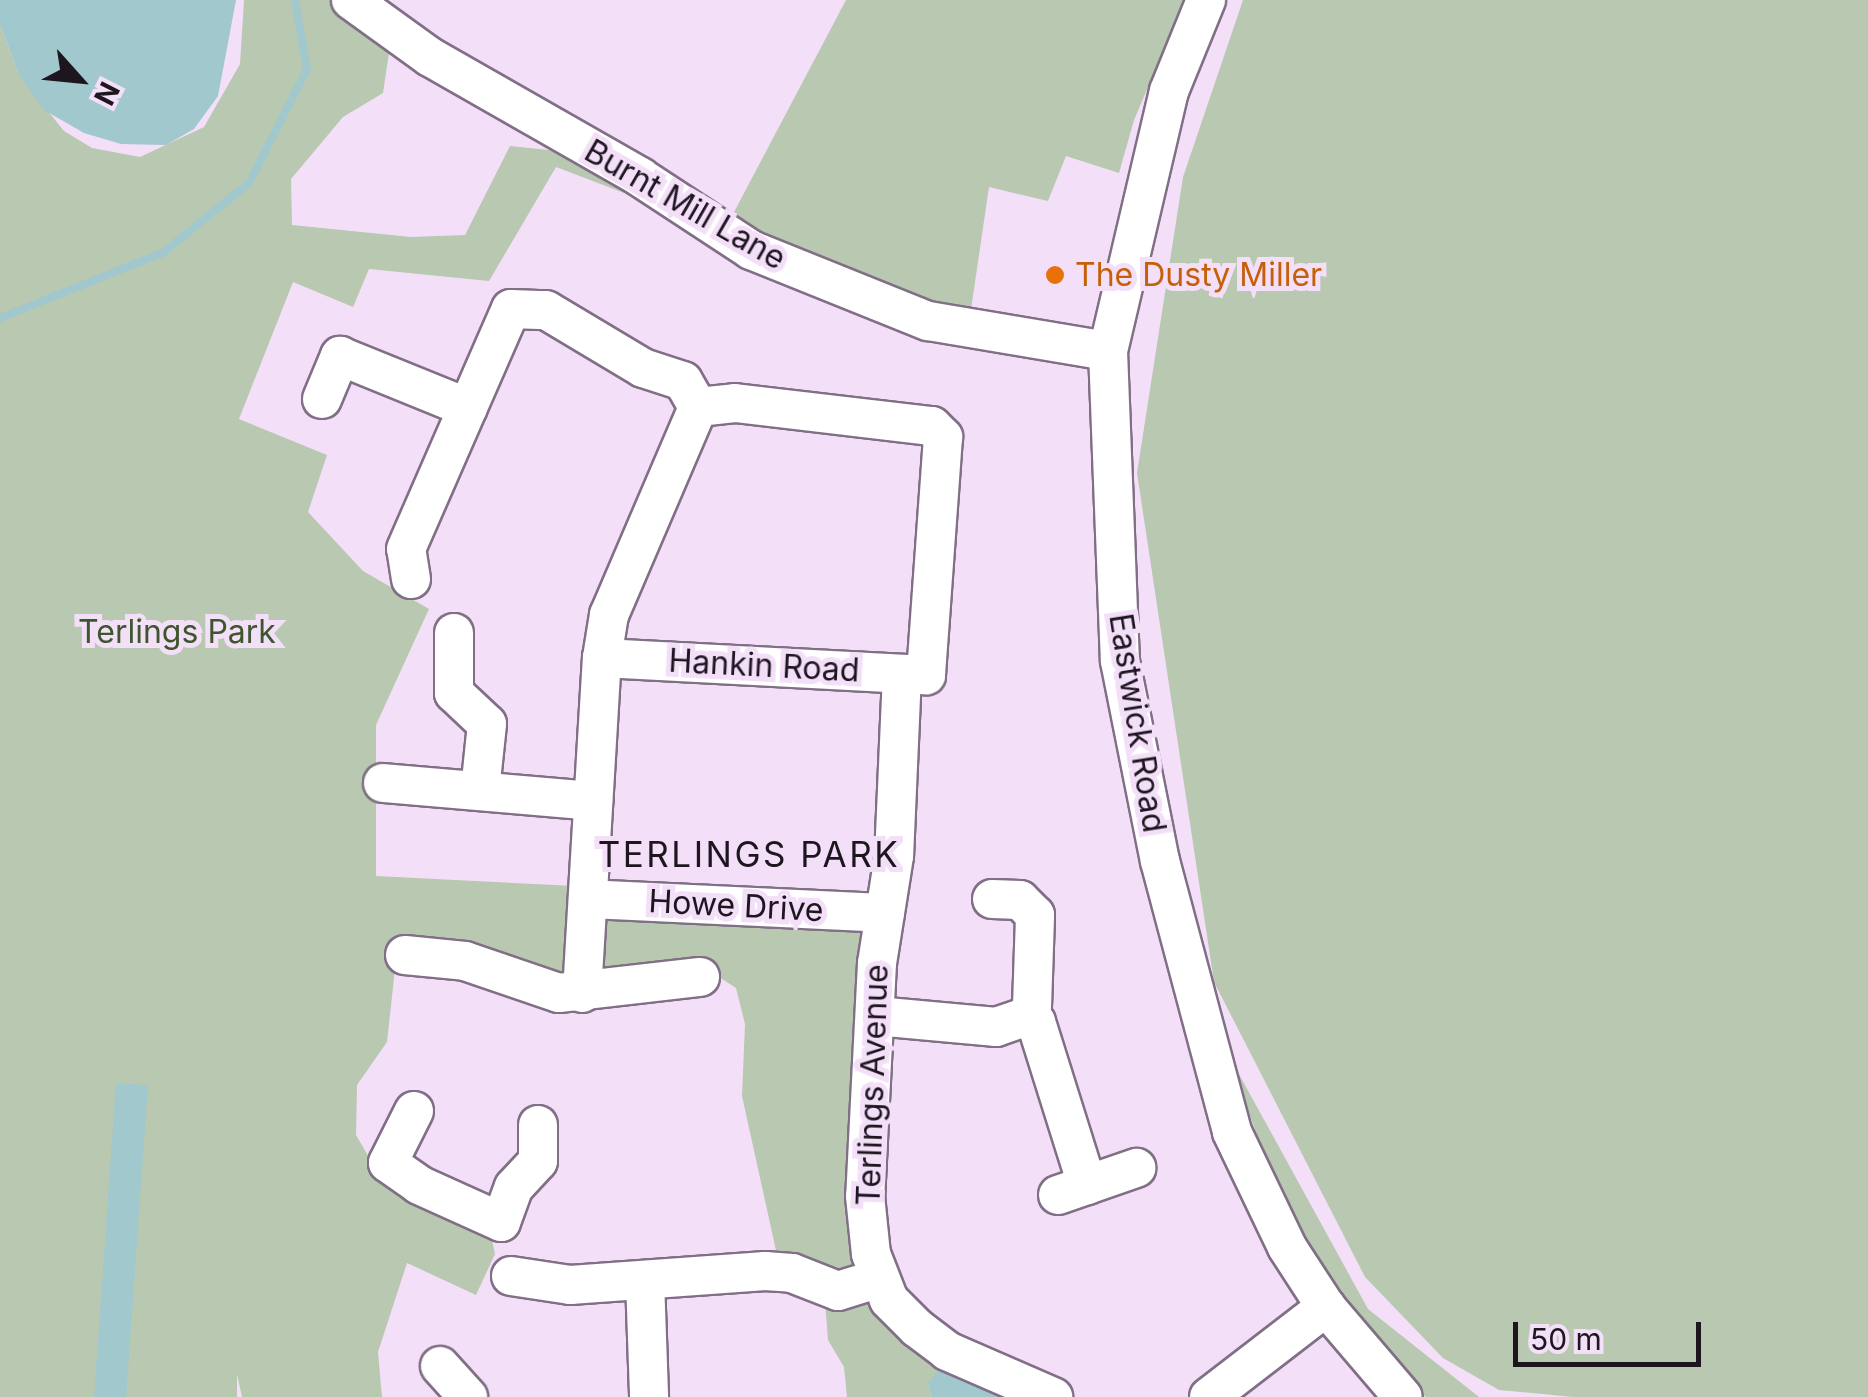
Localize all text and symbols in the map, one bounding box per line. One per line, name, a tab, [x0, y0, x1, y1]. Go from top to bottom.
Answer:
north arrow	[30, 30, 130, 130]
text: N	[87, 76, 127, 111]
street label: Burnt Mill Lane	[578, 132, 792, 278]
place label: The Dusty Miller	[1075, 256, 1322, 294]
marker: The Dusty Miller	[1044, 264, 1066, 286]
street label: Eastwick Road	[1101, 611, 1173, 835]
park label: Terlings Park	[78, 613, 276, 651]
street label: Hankin Road	[668, 642, 860, 690]
district label: TERLINGS PARK	[598, 833, 900, 875]
street label: Howe Drive	[648, 882, 824, 930]
street label: Terlings Avenue	[850, 964, 896, 1206]
scale bar	[1518, 1302, 1706, 1364]
text: 50 m	[1530, 1321, 1602, 1357]

